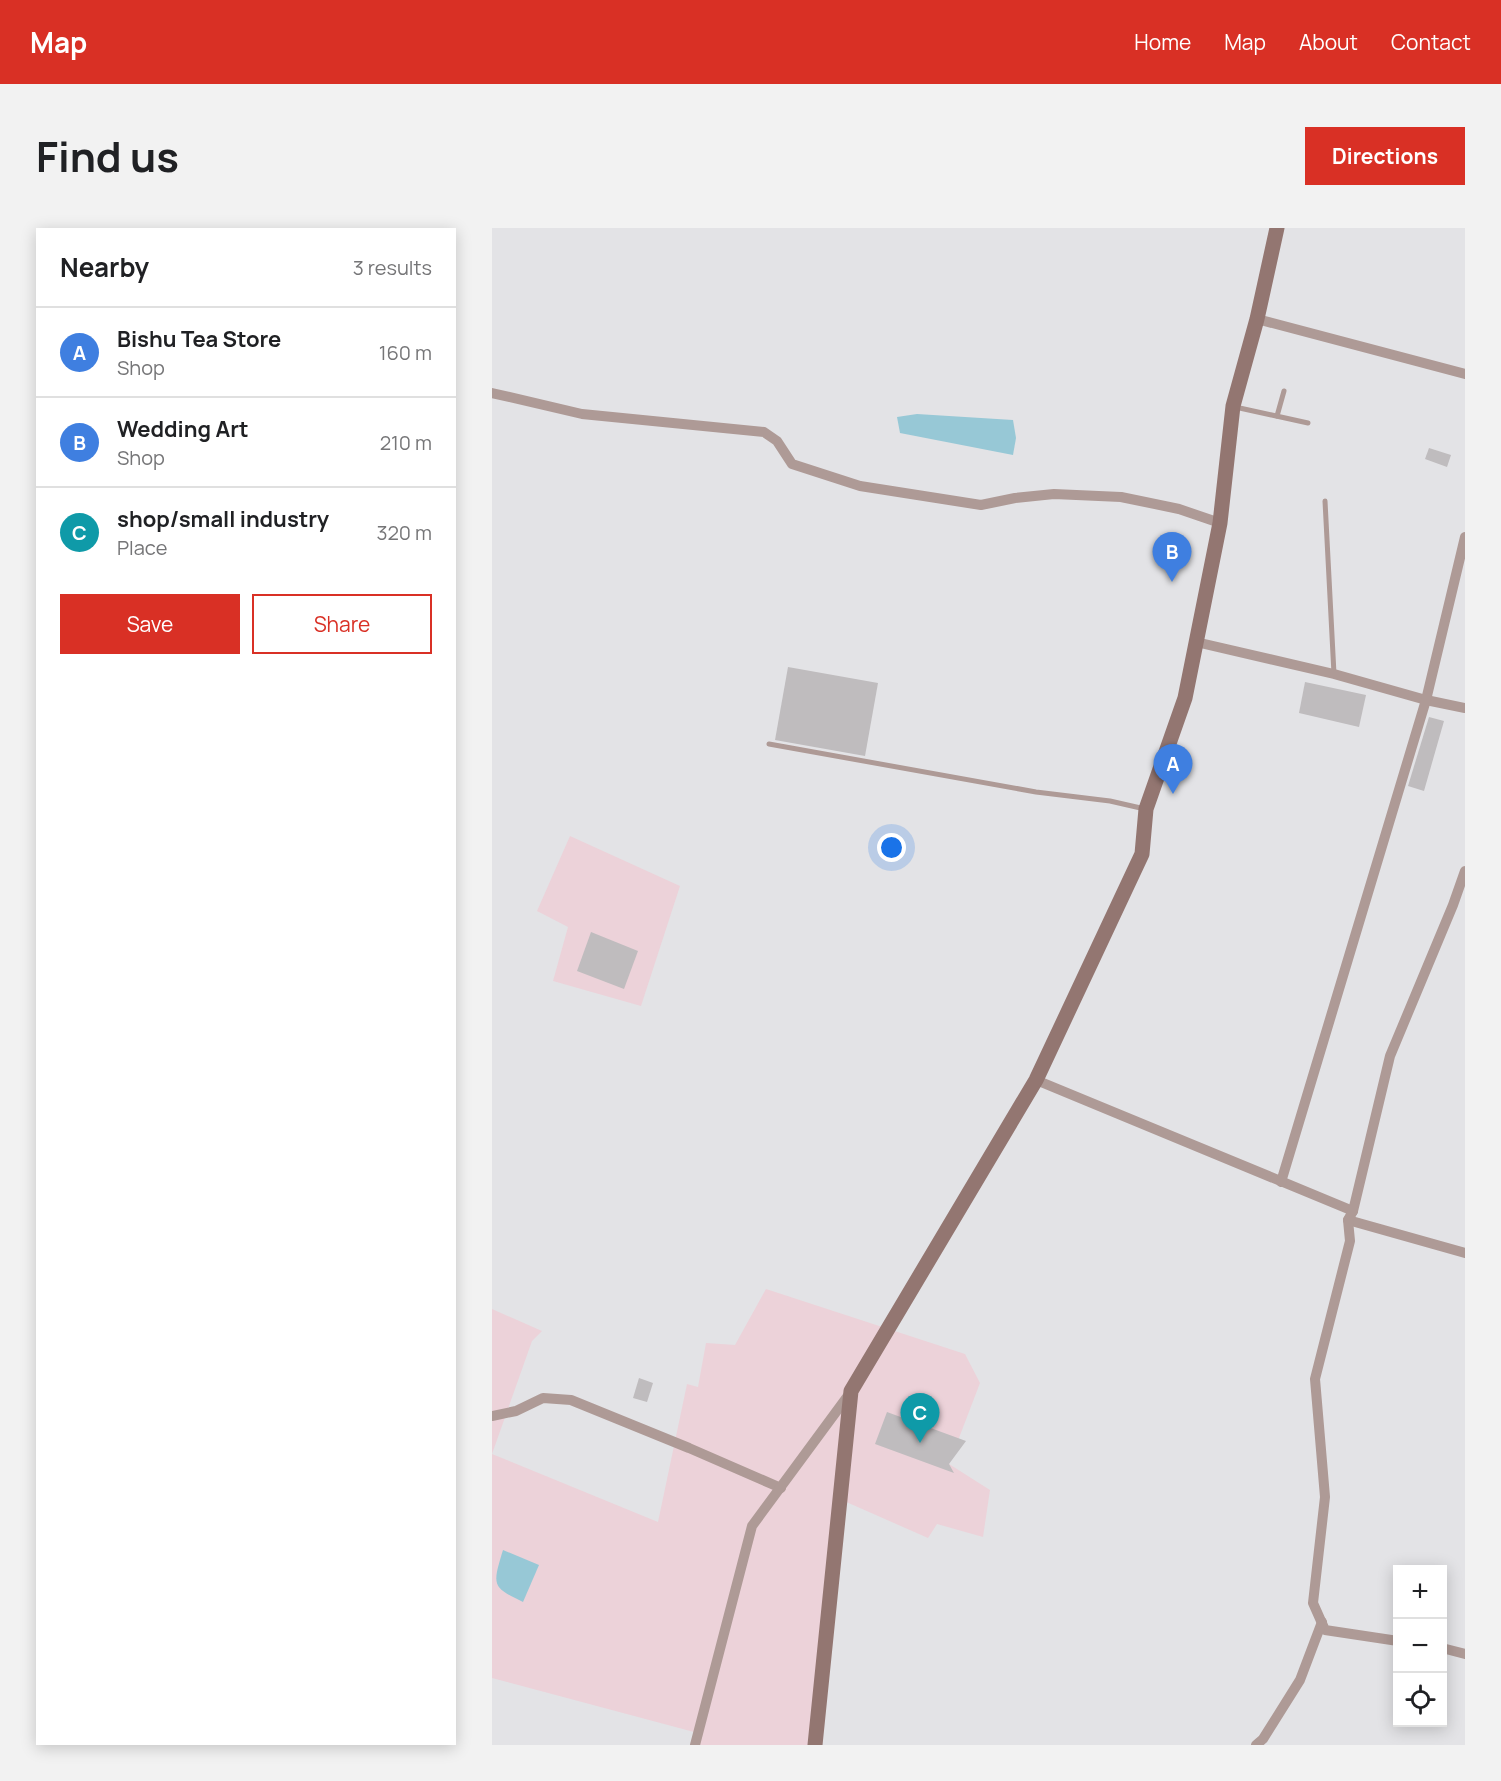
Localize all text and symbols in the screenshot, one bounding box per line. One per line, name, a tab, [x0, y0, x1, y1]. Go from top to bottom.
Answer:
text: Map	[30, 23, 87, 61]
text: Home	[1134, 28, 1191, 56]
text: Map	[1224, 28, 1266, 56]
text: About	[1299, 28, 1358, 56]
text: Contact	[1391, 28, 1471, 56]
text: Find us	[36, 127, 179, 185]
button: Directions	[1305, 127, 1465, 185]
text: Nearby	[60, 249, 149, 285]
text: 3 results	[353, 254, 432, 281]
text: Bishu Tea Store	[117, 324, 281, 354]
text: A	[73, 339, 86, 366]
text: 160 m	[379, 339, 432, 366]
text: Shop	[117, 354, 165, 381]
text: Wedding Art	[117, 414, 248, 444]
text: B	[73, 429, 86, 456]
text: 210 m	[380, 429, 432, 456]
text: Shop	[117, 444, 165, 471]
text: shop/small industry	[117, 504, 329, 534]
text: C	[72, 519, 87, 546]
text: 320 m	[376, 519, 432, 546]
pin: B	[1152, 532, 1192, 582]
text: Place	[117, 534, 167, 561]
button: Save	[60, 594, 240, 654]
button: Share	[252, 594, 432, 654]
pin: A	[1154, 744, 1192, 794]
your location	[877, 833, 906, 862]
pin: C	[900, 1394, 940, 1443]
map controls	[1393, 1565, 1447, 1727]
button: +	[1393, 1565, 1447, 1619]
button: −	[1393, 1619, 1447, 1673]
button: locate	[1393, 1673, 1447, 1727]

